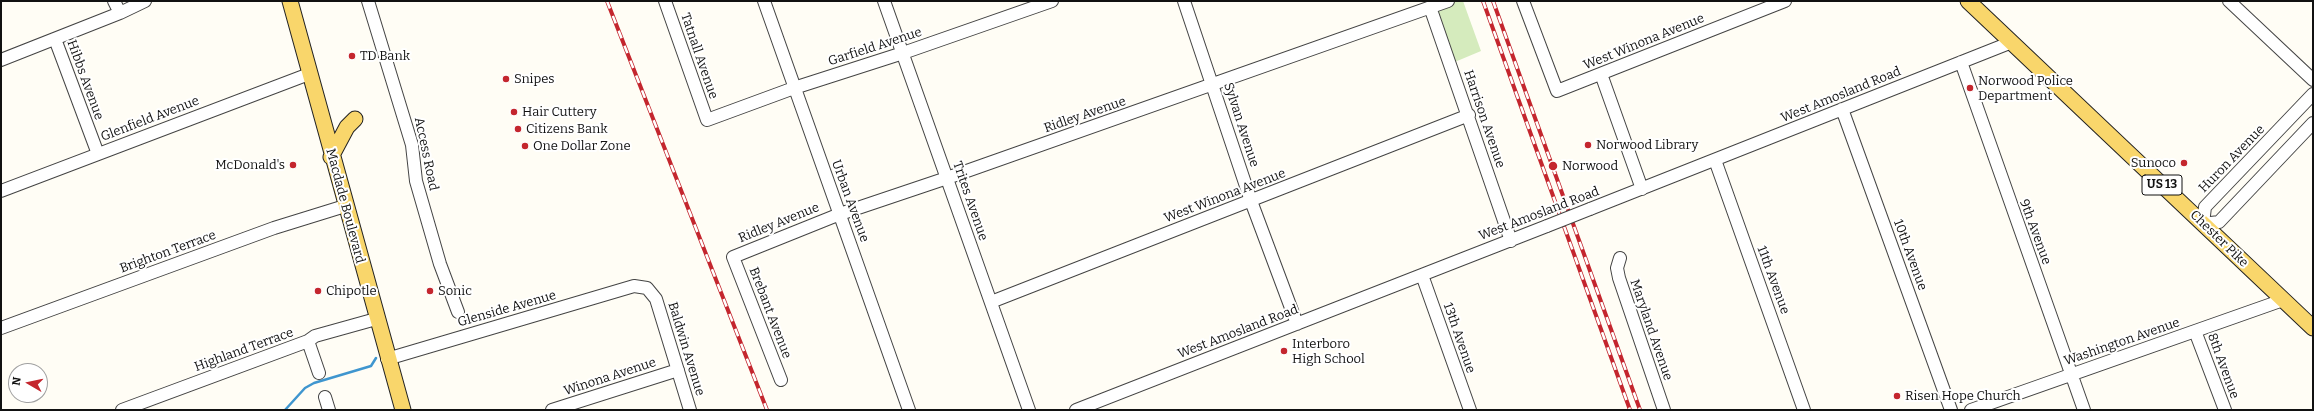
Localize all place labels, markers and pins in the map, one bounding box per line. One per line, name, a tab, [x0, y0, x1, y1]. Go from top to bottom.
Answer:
place label: TD Bank	[360, 48, 410, 64]
marker: TD Bank	[347, 51, 357, 61]
place label: Snipes	[514, 71, 555, 87]
place label: Norwood Police Department	[1978, 73, 2073, 104]
marker: Snipes	[501, 74, 511, 84]
marker: Norwood Police Department	[1965, 83, 1975, 93]
place label: Hair Cuttery	[522, 104, 597, 120]
marker: Hair Cuttery	[509, 107, 519, 117]
place label: Citizens Bank	[526, 121, 608, 137]
marker: Citizens Bank	[513, 124, 523, 134]
place label: Norwood Library	[1596, 137, 1698, 153]
place label: One Dollar Zone	[533, 138, 631, 154]
marker: Norwood Library	[1583, 140, 1593, 150]
marker: One Dollar Zone	[520, 141, 530, 151]
place label: Sunoco	[2131, 155, 2176, 171]
place label: McDonald's	[215, 157, 285, 173]
place label: Norwood	[1562, 158, 1618, 174]
marker: Sunoco	[2179, 158, 2189, 168]
marker: McDonald's	[288, 160, 298, 170]
marker: Norwood	[1547, 160, 1559, 172]
place label: Chipotle	[326, 283, 377, 299]
place label: Sonic	[438, 283, 472, 299]
marker: Chipotle	[313, 286, 323, 296]
marker: Sonic	[425, 286, 435, 296]
place label: Interboro High School	[1292, 336, 1365, 367]
marker: Interboro High School	[1279, 346, 1289, 356]
place label: Risen Hope Church	[1905, 388, 2021, 404]
marker: Risen Hope Church	[1892, 391, 1902, 401]

